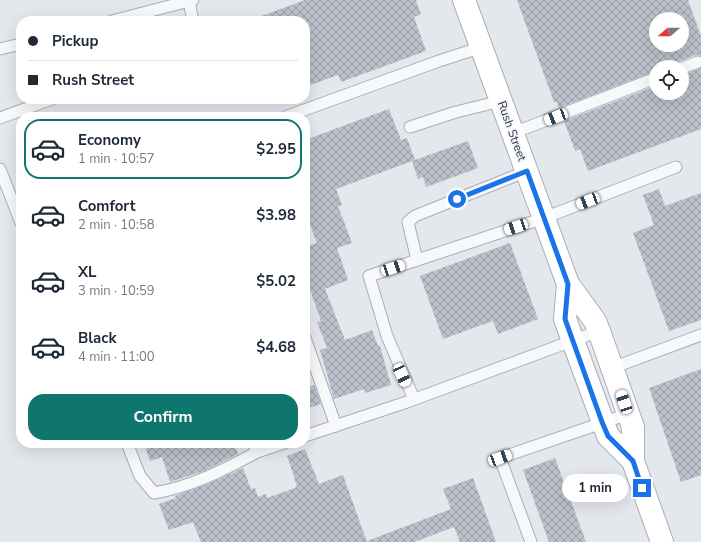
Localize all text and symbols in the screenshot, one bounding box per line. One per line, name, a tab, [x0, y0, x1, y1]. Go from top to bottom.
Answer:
north arrow	[649, 12, 689, 52]
map controls	[649, 12, 689, 100]
text: Pickup	[52, 31, 98, 51]
button: locate	[649, 60, 689, 100]
text: Rush Street	[52, 70, 134, 90]
street label: Rush Street	[494, 99, 531, 164]
car	[543, 107, 569, 127]
text: Economy	[78, 130, 141, 150]
icon: car	[30, 131, 66, 167]
text: $2.95	[256, 139, 296, 159]
text: 1 min · 10:57	[78, 150, 154, 168]
route start	[448, 190, 466, 208]
car	[575, 191, 601, 211]
text: Comfort	[78, 196, 135, 216]
icon: car	[30, 197, 66, 233]
text: $3.98	[256, 205, 296, 225]
text: 2 min · 10:58	[78, 216, 154, 234]
car	[503, 218, 529, 236]
car	[380, 259, 406, 277]
text: XL	[78, 262, 97, 282]
icon: car	[30, 263, 66, 299]
text: $5.02	[256, 271, 296, 291]
text: 3 min · 10:59	[78, 282, 154, 300]
text: Black	[78, 328, 116, 348]
icon: car	[30, 329, 66, 365]
text: $4.68	[256, 337, 296, 357]
text: 4 min · 11:00	[78, 348, 154, 366]
car	[391, 362, 413, 388]
car	[614, 389, 634, 415]
button: Confirm	[28, 394, 298, 440]
car	[487, 448, 513, 468]
callout: 1 min	[562, 474, 628, 502]
text: 1 min	[578, 479, 612, 497]
route end	[633, 479, 651, 497]

